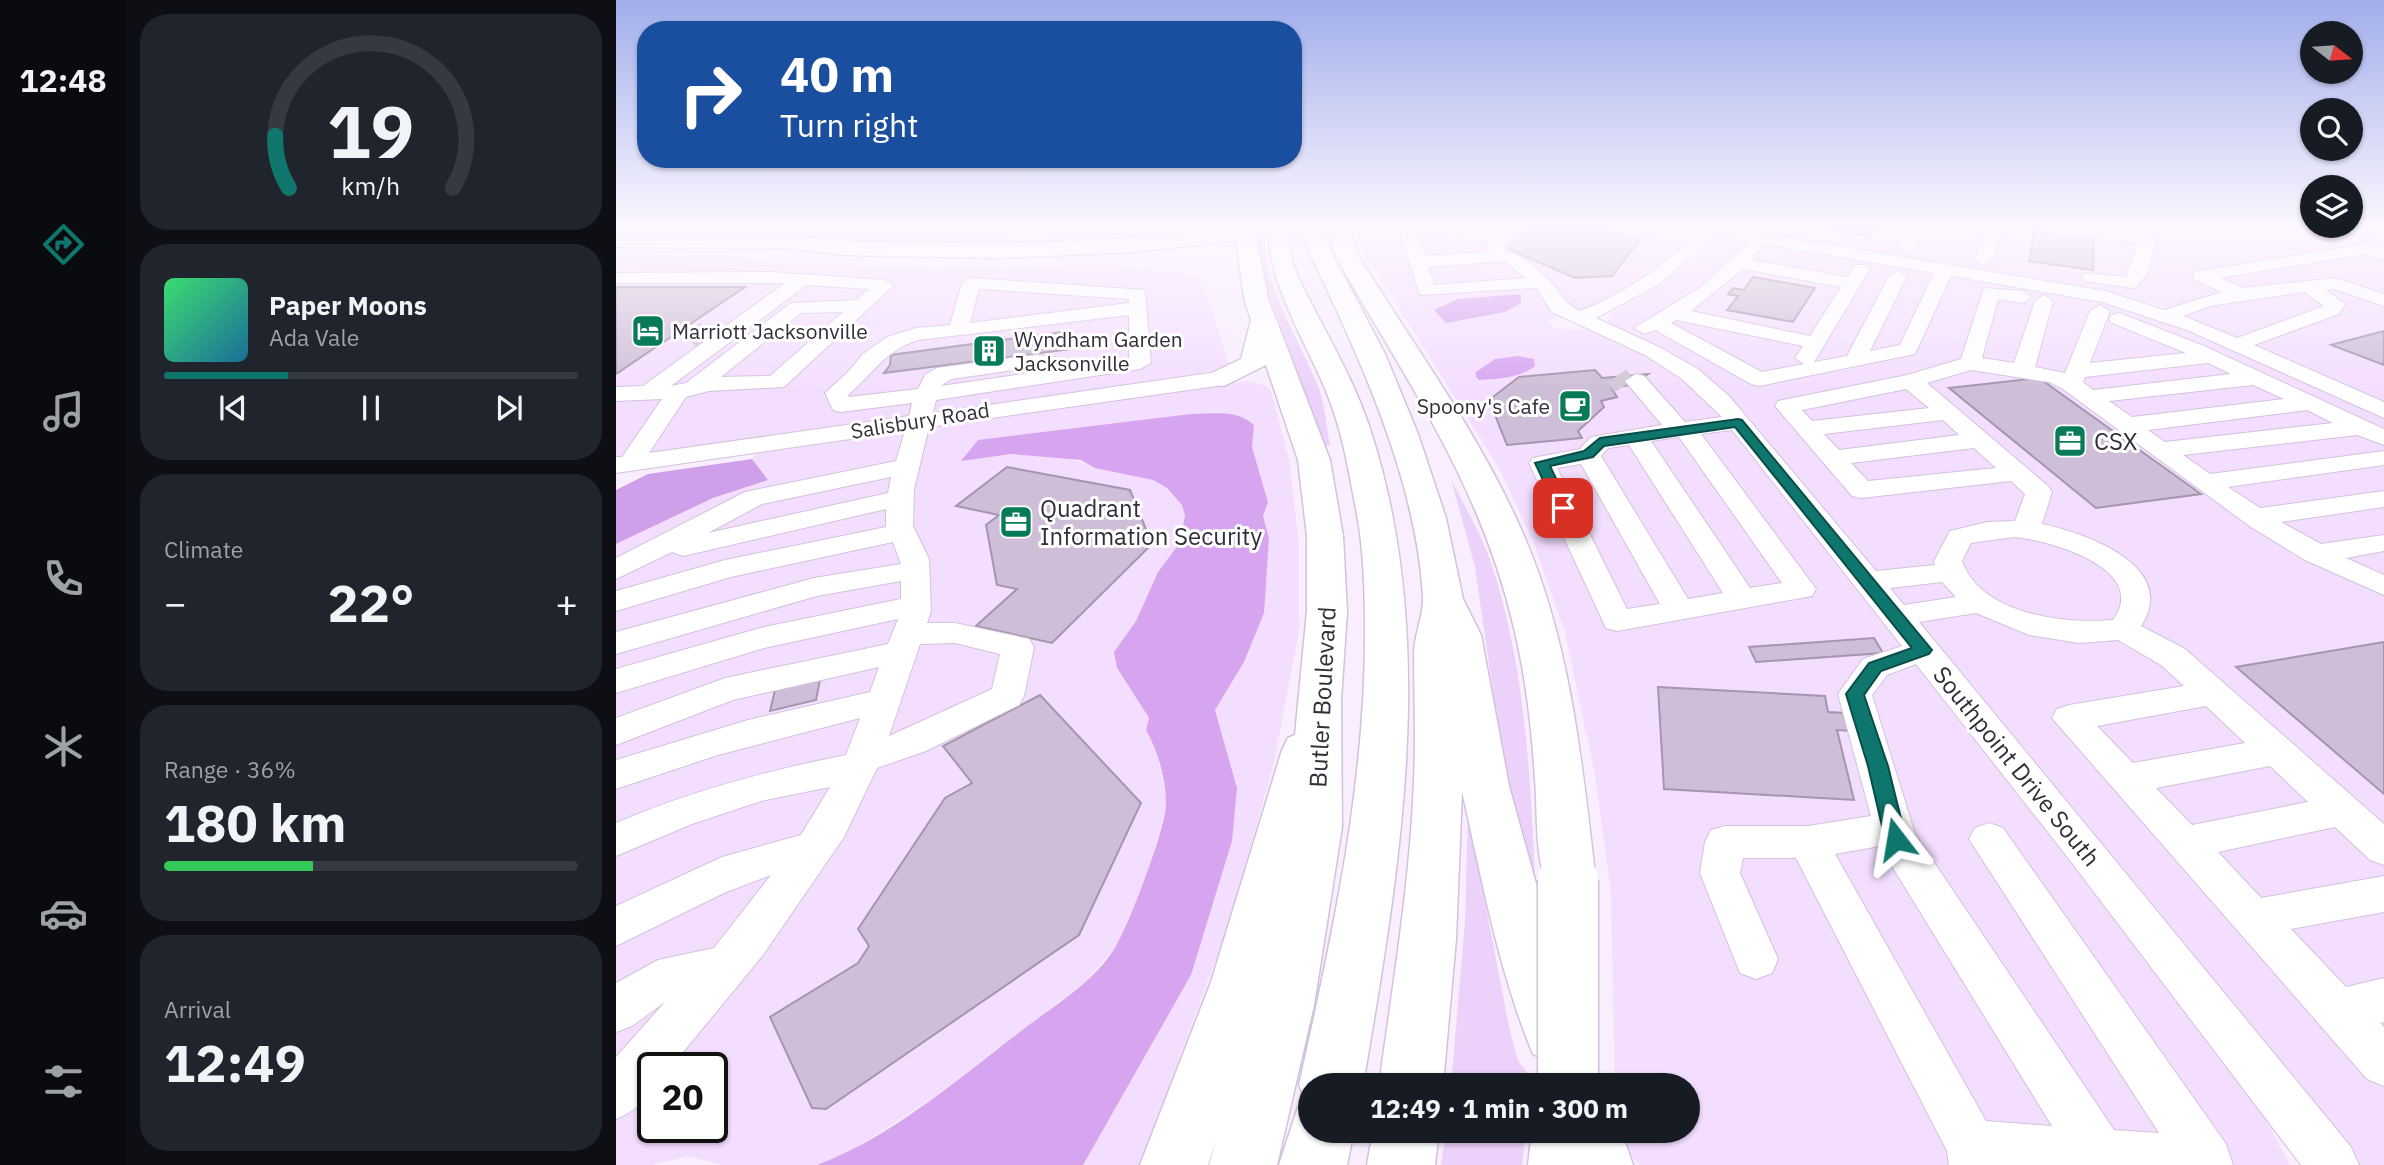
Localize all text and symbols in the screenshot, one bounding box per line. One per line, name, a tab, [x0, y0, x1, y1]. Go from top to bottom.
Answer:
north arrow	[2300, 21, 2362, 84]
map controls	[2300, 21, 2363, 238]
text: 40 m	[780, 42, 894, 105]
icon: right	[665, 49, 756, 140]
text: 12:48	[19, 59, 107, 101]
text: 19	[327, 83, 415, 178]
button: search	[2300, 98, 2363, 161]
text: Turn right	[780, 104, 918, 146]
text: km/h	[342, 169, 400, 202]
button: layers	[2300, 175, 2363, 238]
icon: directions	[39, 220, 88, 269]
text: Paper Moons	[269, 288, 427, 322]
hotel icon: Marriott Jacksonville	[629, 312, 667, 350]
place label: Marriott Jacksonville	[672, 317, 868, 345]
text: Ada Vale	[269, 322, 359, 352]
place label: Wyndham Garden Jacksonville	[1014, 325, 1183, 377]
building icon: Wyndham Garden Jacksonville	[970, 332, 1008, 370]
icon: music	[39, 387, 88, 436]
cafe icon: Spoony's Cafe	[1556, 387, 1594, 425]
icon: previous	[214, 389, 252, 427]
icon: pause	[352, 389, 390, 427]
icon: next	[490, 389, 528, 427]
place label: Spoony's Cafe	[1417, 392, 1550, 420]
street label: Salisbury Road	[849, 395, 991, 445]
office icon: CSX	[2051, 422, 2089, 460]
place label: CSX	[2094, 425, 2138, 457]
pin	[1533, 478, 1593, 538]
icon: arrive	[1544, 489, 1582, 527]
place label: Quadrant Information Security	[1040, 492, 1262, 552]
office icon: Quadrant Information Security	[997, 503, 1035, 541]
text: Climate	[164, 534, 243, 564]
icon: phone	[39, 554, 88, 603]
text: 22°	[328, 569, 414, 636]
text: −	[164, 578, 187, 627]
text: +	[555, 578, 578, 627]
street label: Butler Boulevard	[1301, 606, 1343, 788]
street label: Southpoint Drive South	[1926, 659, 2108, 873]
icon: climate	[39, 722, 88, 771]
text: Range · 36%	[164, 754, 296, 784]
text: 180 km	[164, 789, 346, 856]
position arrow	[1859, 802, 1933, 876]
icon: car	[39, 889, 88, 938]
text: Arrival	[164, 994, 231, 1024]
text: 12:49	[164, 1029, 306, 1096]
speed limit sign: 20	[637, 1052, 728, 1143]
icon: filters	[39, 1057, 88, 1106]
text: 12:49 · 1 min · 300 m	[1370, 1091, 1628, 1125]

